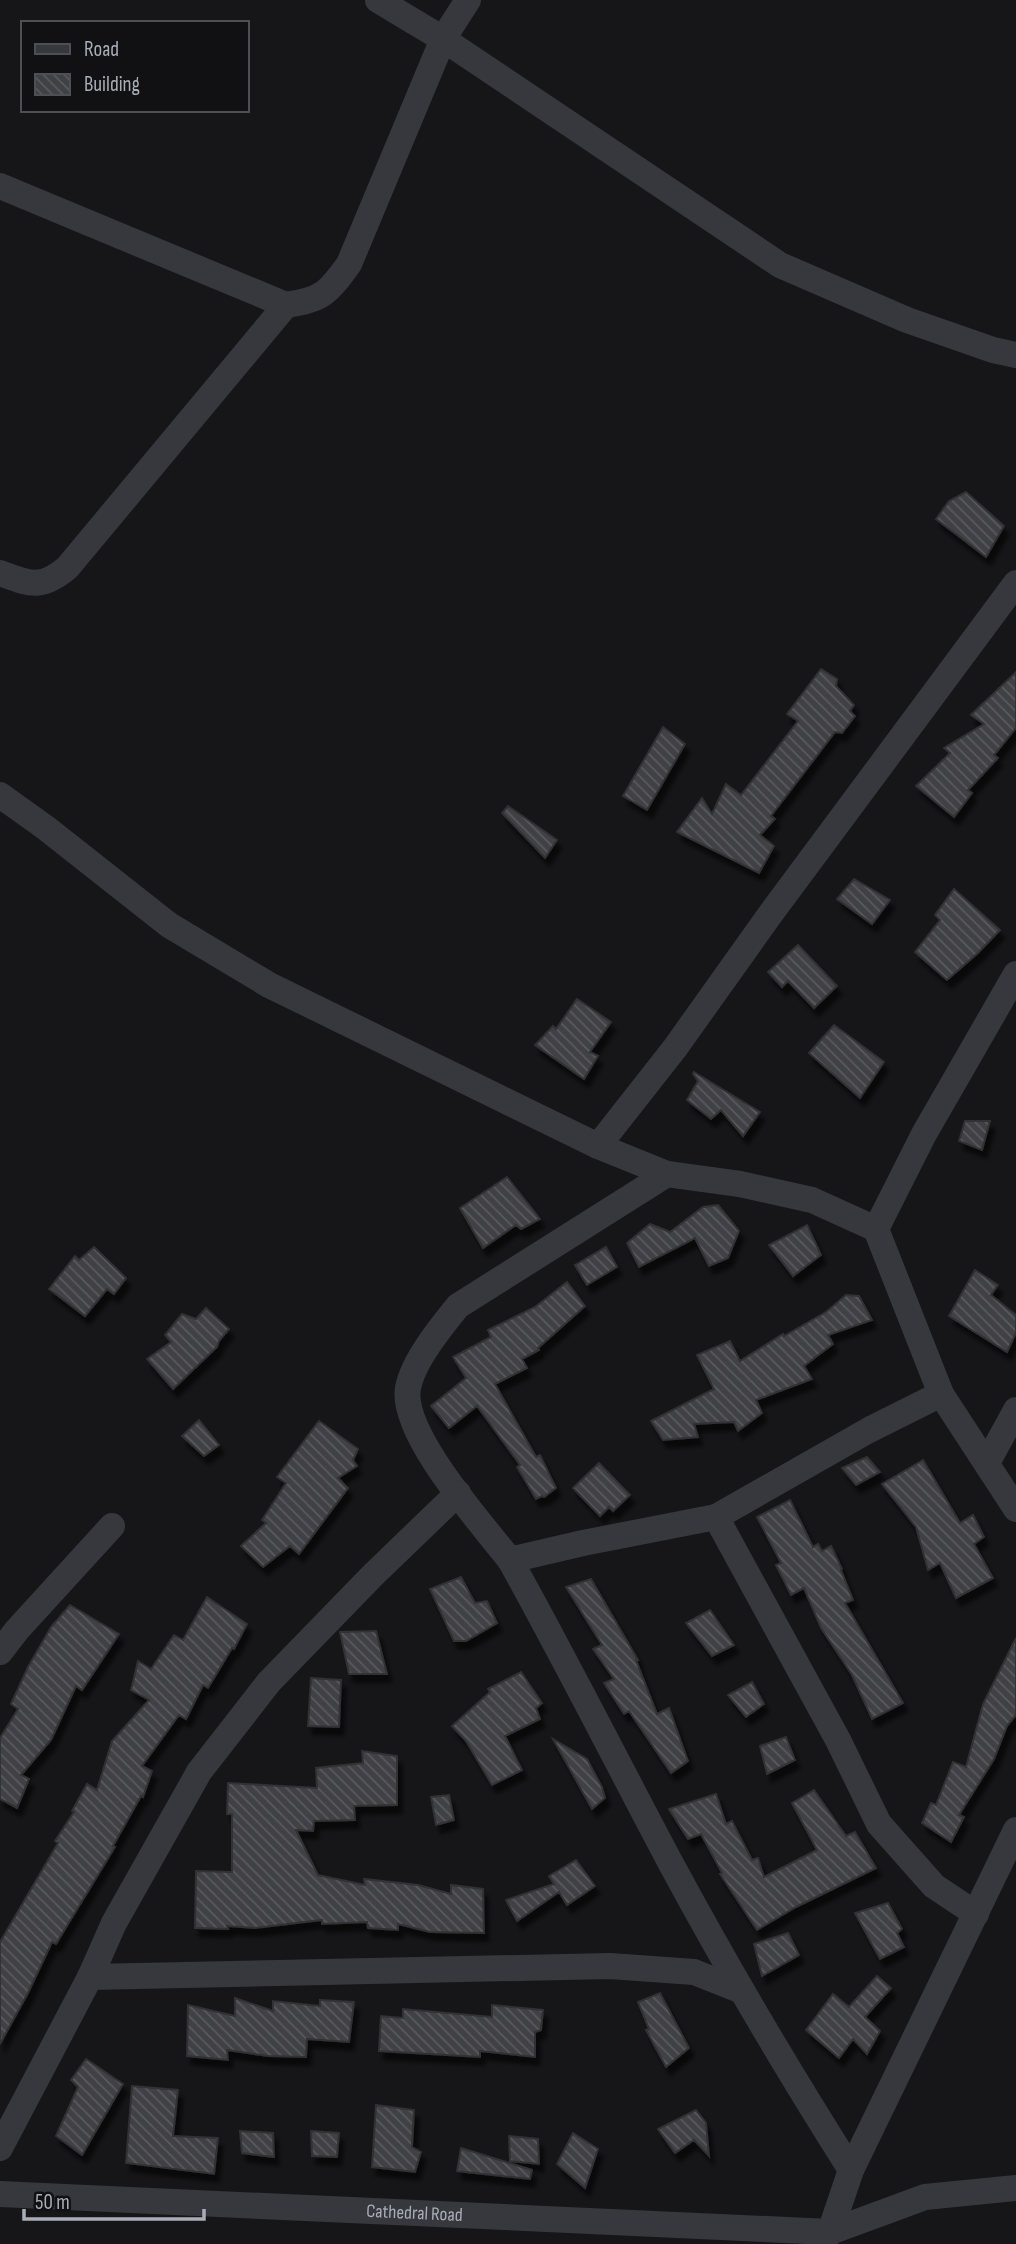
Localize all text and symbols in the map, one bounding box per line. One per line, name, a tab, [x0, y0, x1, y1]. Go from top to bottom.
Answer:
legend	[21, 21, 248, 112]
text: Road	[84, 37, 119, 62]
text: Building	[84, 72, 140, 97]
scale bar	[24, 2178, 205, 2222]
text: 50 m	[35, 2190, 70, 2215]
street label: Cathedral Road	[366, 2199, 463, 2227]

